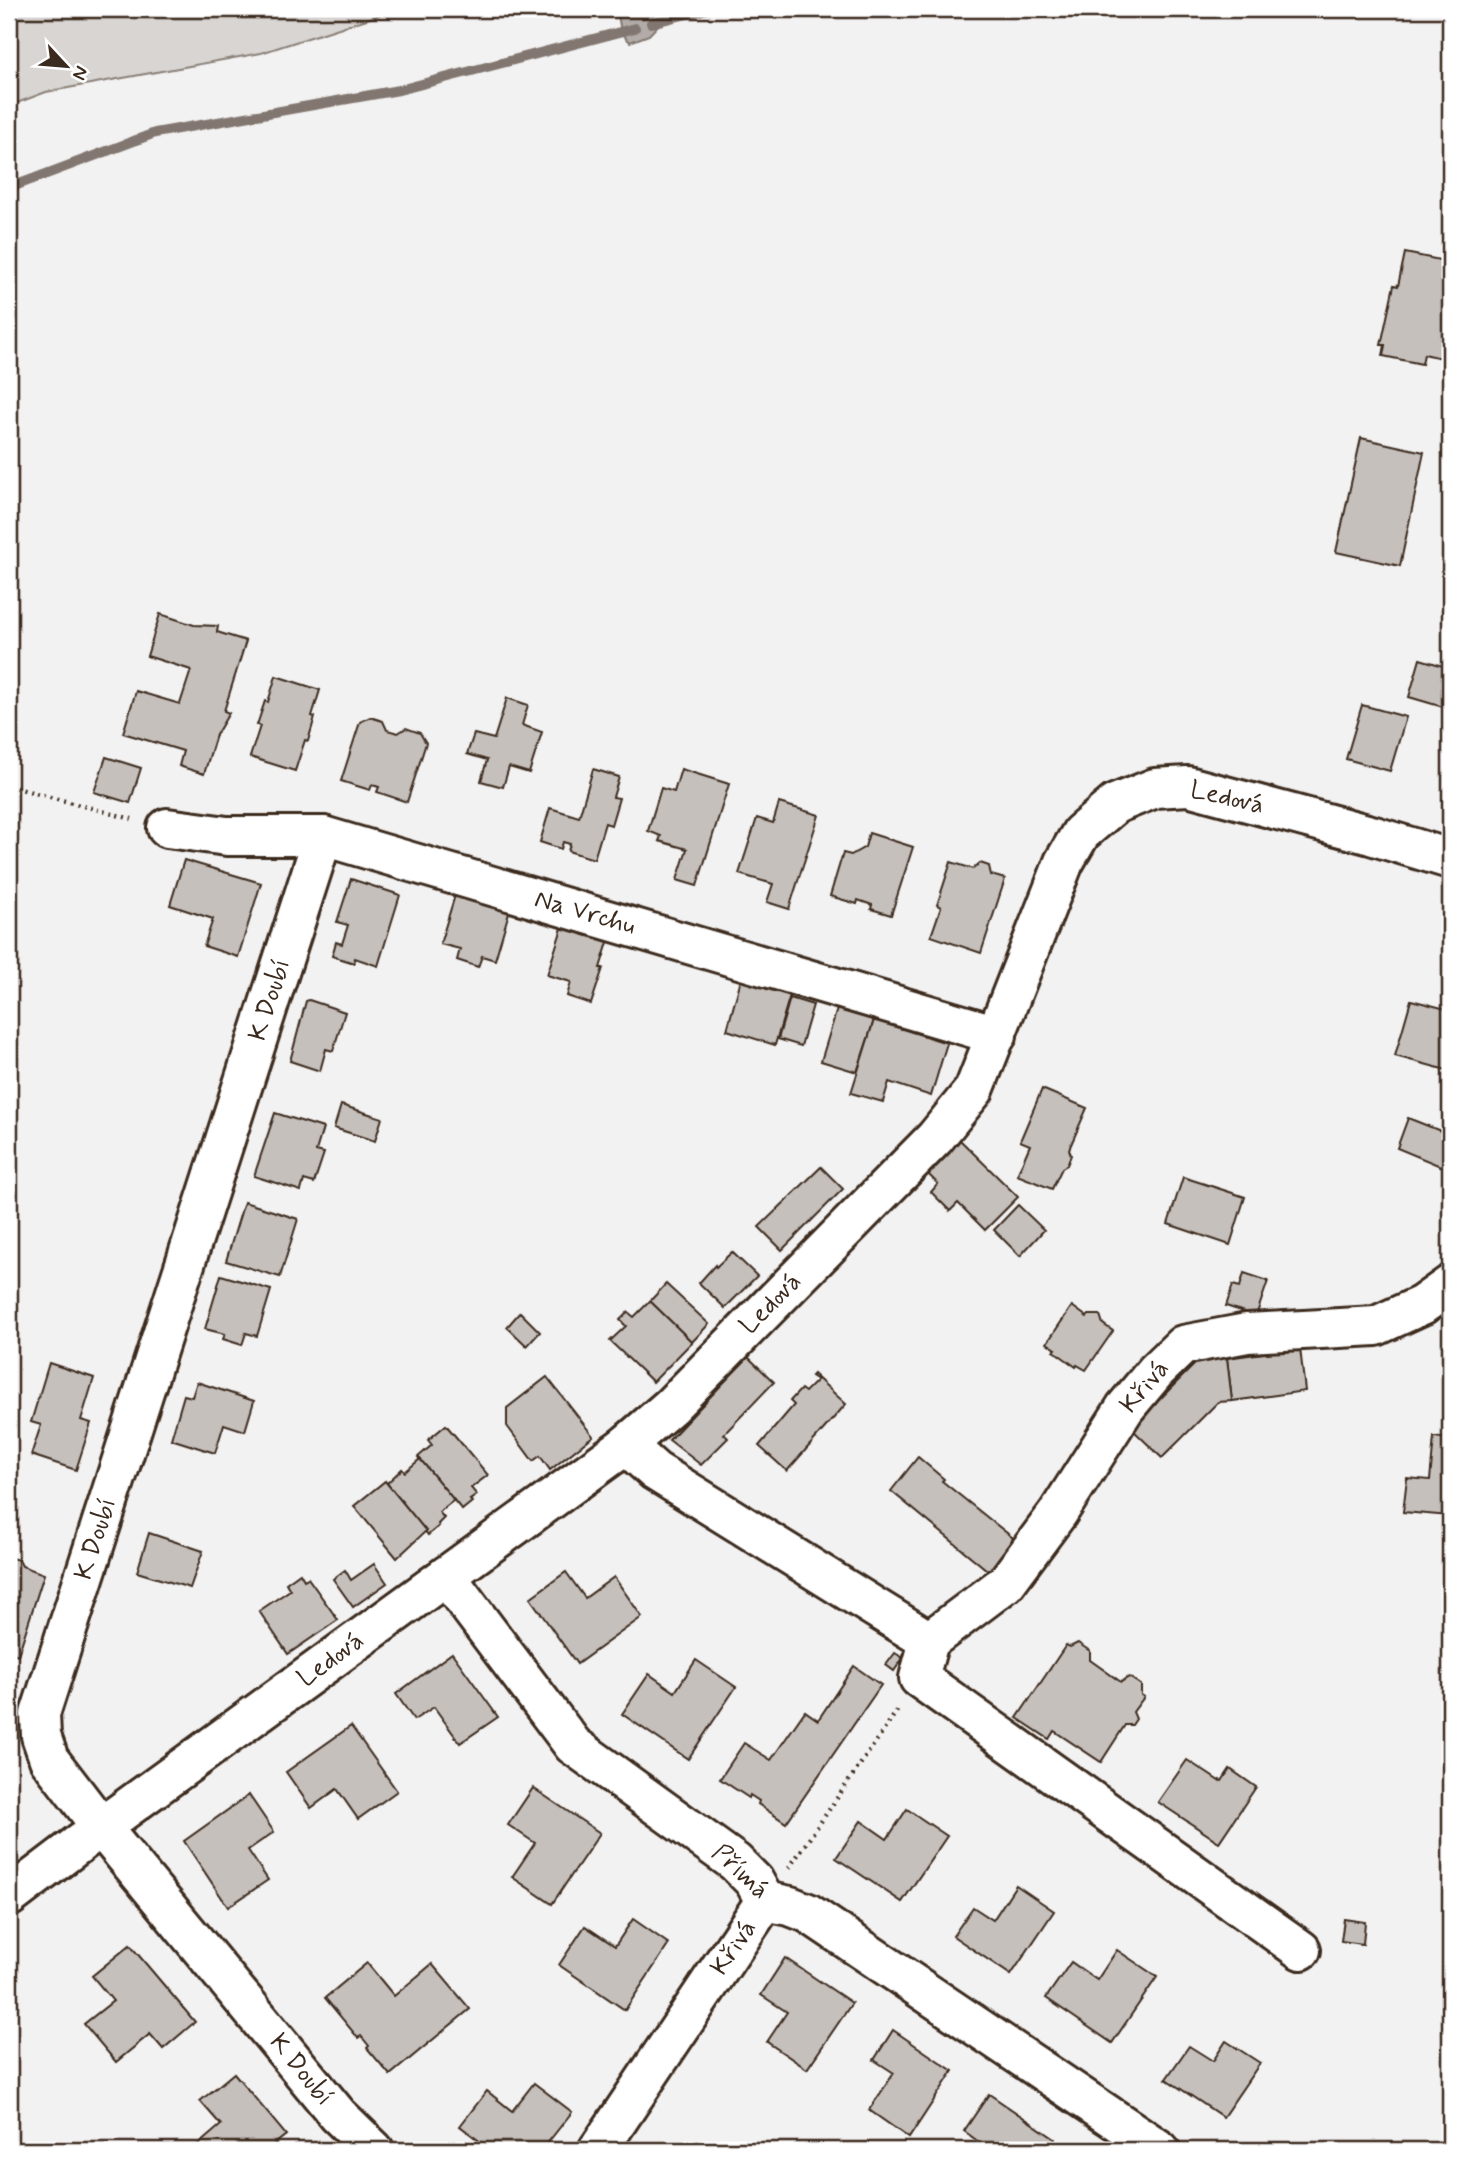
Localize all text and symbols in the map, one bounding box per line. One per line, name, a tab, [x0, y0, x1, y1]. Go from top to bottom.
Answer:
north arrow	[32, 32, 102, 102]
text: N	[66, 62, 94, 84]
street label: Ledová	[1187, 773, 1267, 823]
street label: Na Vrchu	[531, 882, 639, 944]
street label: K Doubí	[241, 955, 299, 1045]
street label: Ledová	[733, 1266, 809, 1342]
street label: Křivá	[1113, 1353, 1177, 1421]
street label: K Doubí	[67, 1494, 125, 1584]
street label: Ledová	[291, 1624, 371, 1696]
street label: Přímá	[704, 1837, 776, 1907]
street label: Křivá	[703, 1914, 765, 1982]
street label: K Doubí	[261, 2027, 341, 2113]

